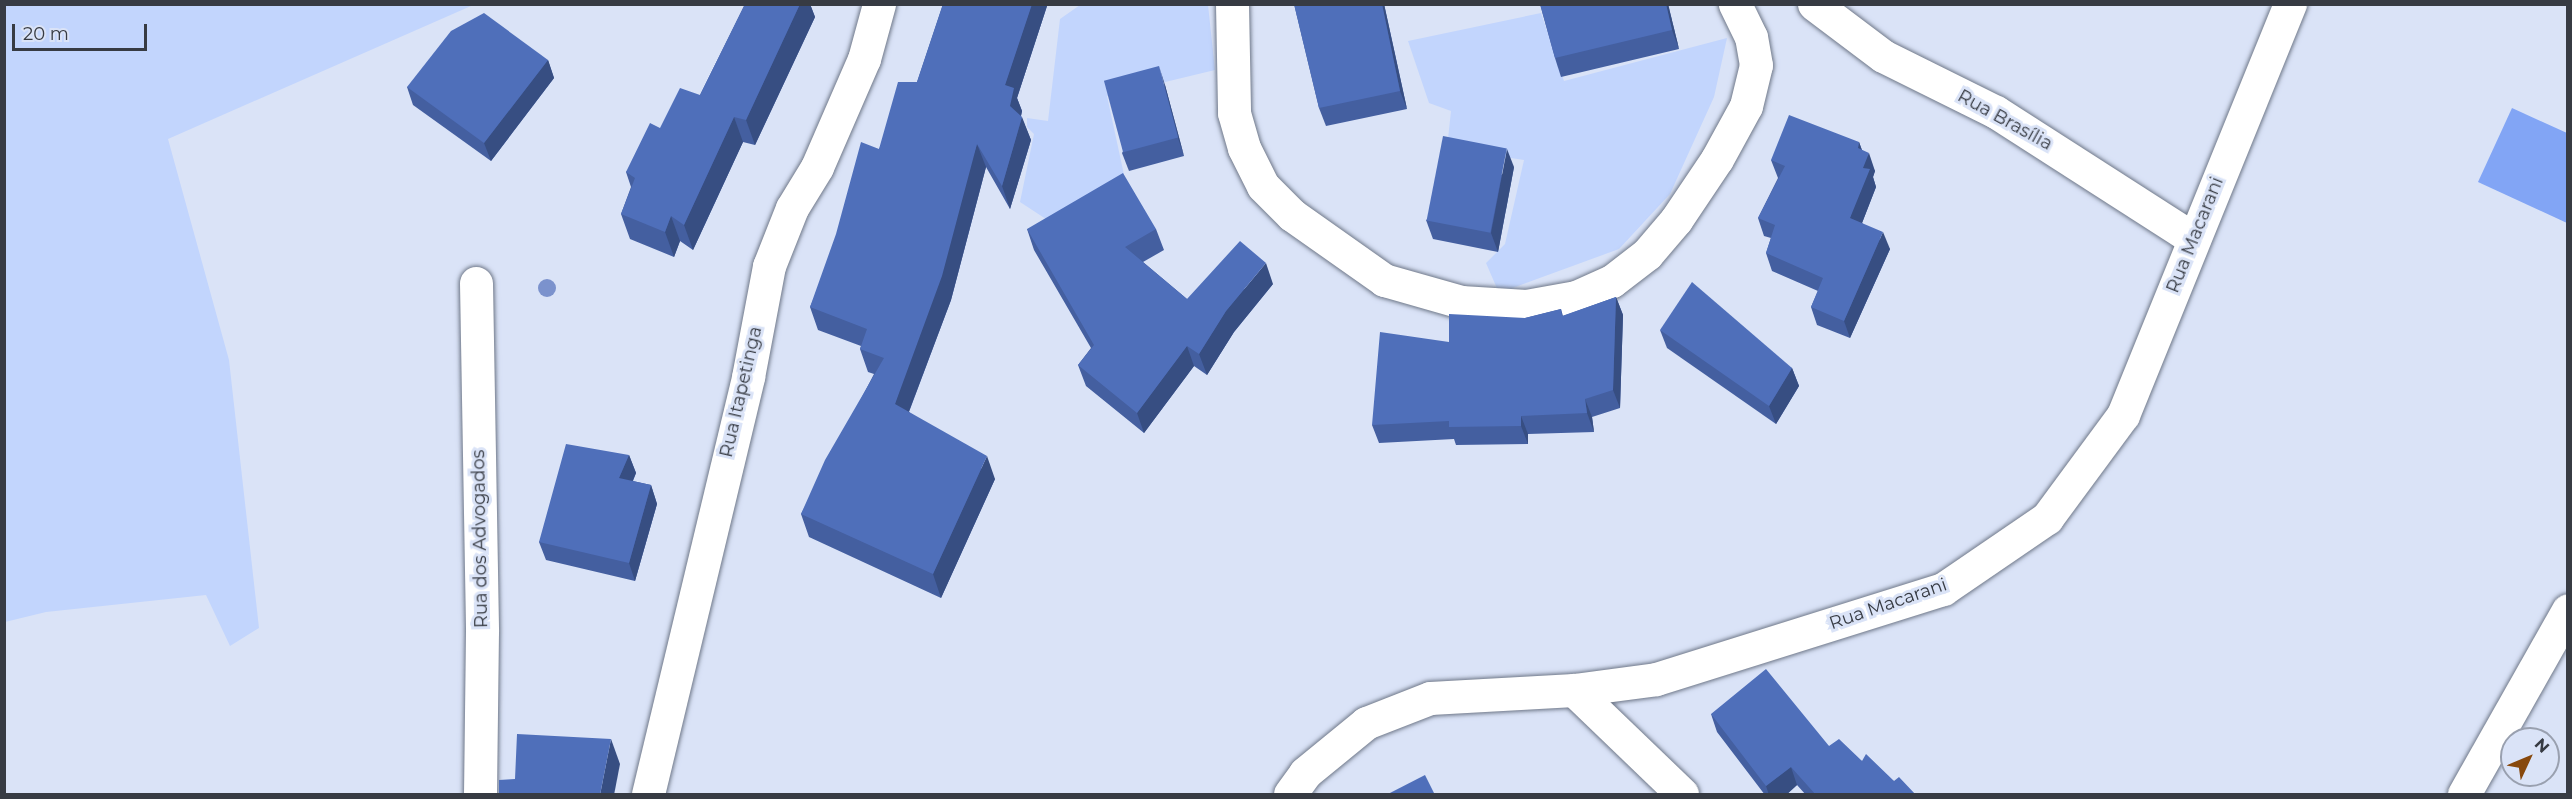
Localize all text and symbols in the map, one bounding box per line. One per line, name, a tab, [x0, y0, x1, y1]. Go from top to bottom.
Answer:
scale bar	[15, 12, 150, 50]
text: 20 m	[23, 23, 69, 45]
street label: Rua Brasília	[1954, 85, 2056, 155]
street label: Rua Macarani	[2162, 174, 2228, 296]
street label: Rua Itapetinga	[715, 324, 767, 460]
street label: Rua dos Advogados	[468, 450, 492, 628]
street label: Rua Macarani	[1826, 574, 1950, 634]
north arrow	[2500, 727, 2560, 787]
text: N	[2531, 734, 2553, 757]

